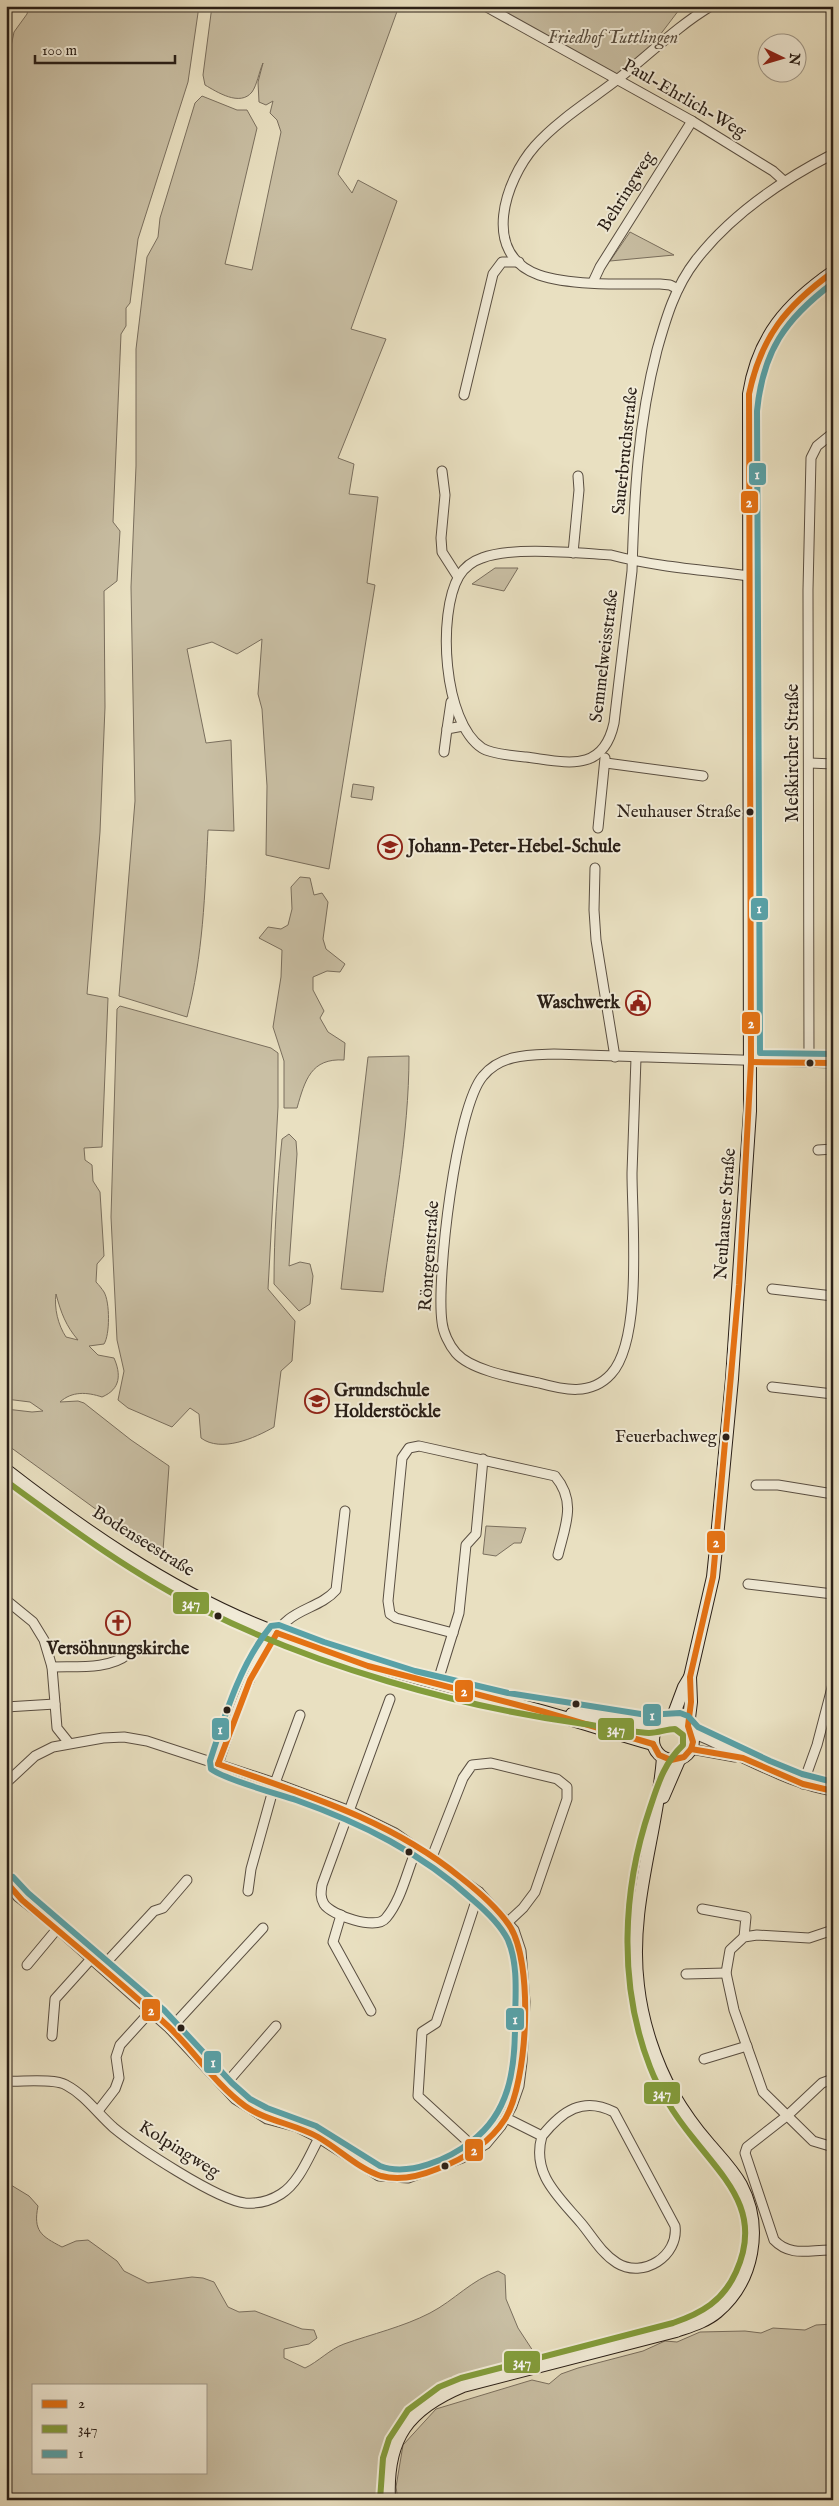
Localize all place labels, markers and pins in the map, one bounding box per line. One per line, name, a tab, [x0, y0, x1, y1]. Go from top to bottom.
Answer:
place label: Neuhauser Straße	[616, 802, 741, 823]
marker: Neuhauser Straße	[745, 807, 755, 817]
school or university icon: Johann-Peter-Hebel-Schule	[377, 834, 403, 860]
place label: Johann-Peter-Hebel-Schule	[406, 836, 621, 859]
public building icon: Waschwerk	[625, 990, 651, 1016]
place label: Waschwerk	[536, 992, 621, 1015]
unlabelled marker	[805, 1058, 815, 1068]
place label: Grundschule Holderstöckle	[334, 1380, 441, 1424]
school or university icon: Grundschule Holderstöckle	[304, 1388, 330, 1414]
place label: Feuerbachweg	[615, 1427, 718, 1448]
marker: Feuerbachweg	[721, 1432, 731, 1442]
church icon: Versöhnungskirche	[105, 1610, 131, 1636]
unlabelled marker	[213, 1611, 223, 1621]
place label: Versöhnungskirche	[46, 1638, 190, 1661]
unlabelled marker	[571, 1699, 581, 1709]
unlabelled marker	[222, 1705, 232, 1715]
unlabelled marker	[404, 1847, 414, 1857]
unlabelled marker	[176, 2023, 186, 2033]
unlabelled marker	[440, 2161, 450, 2171]

